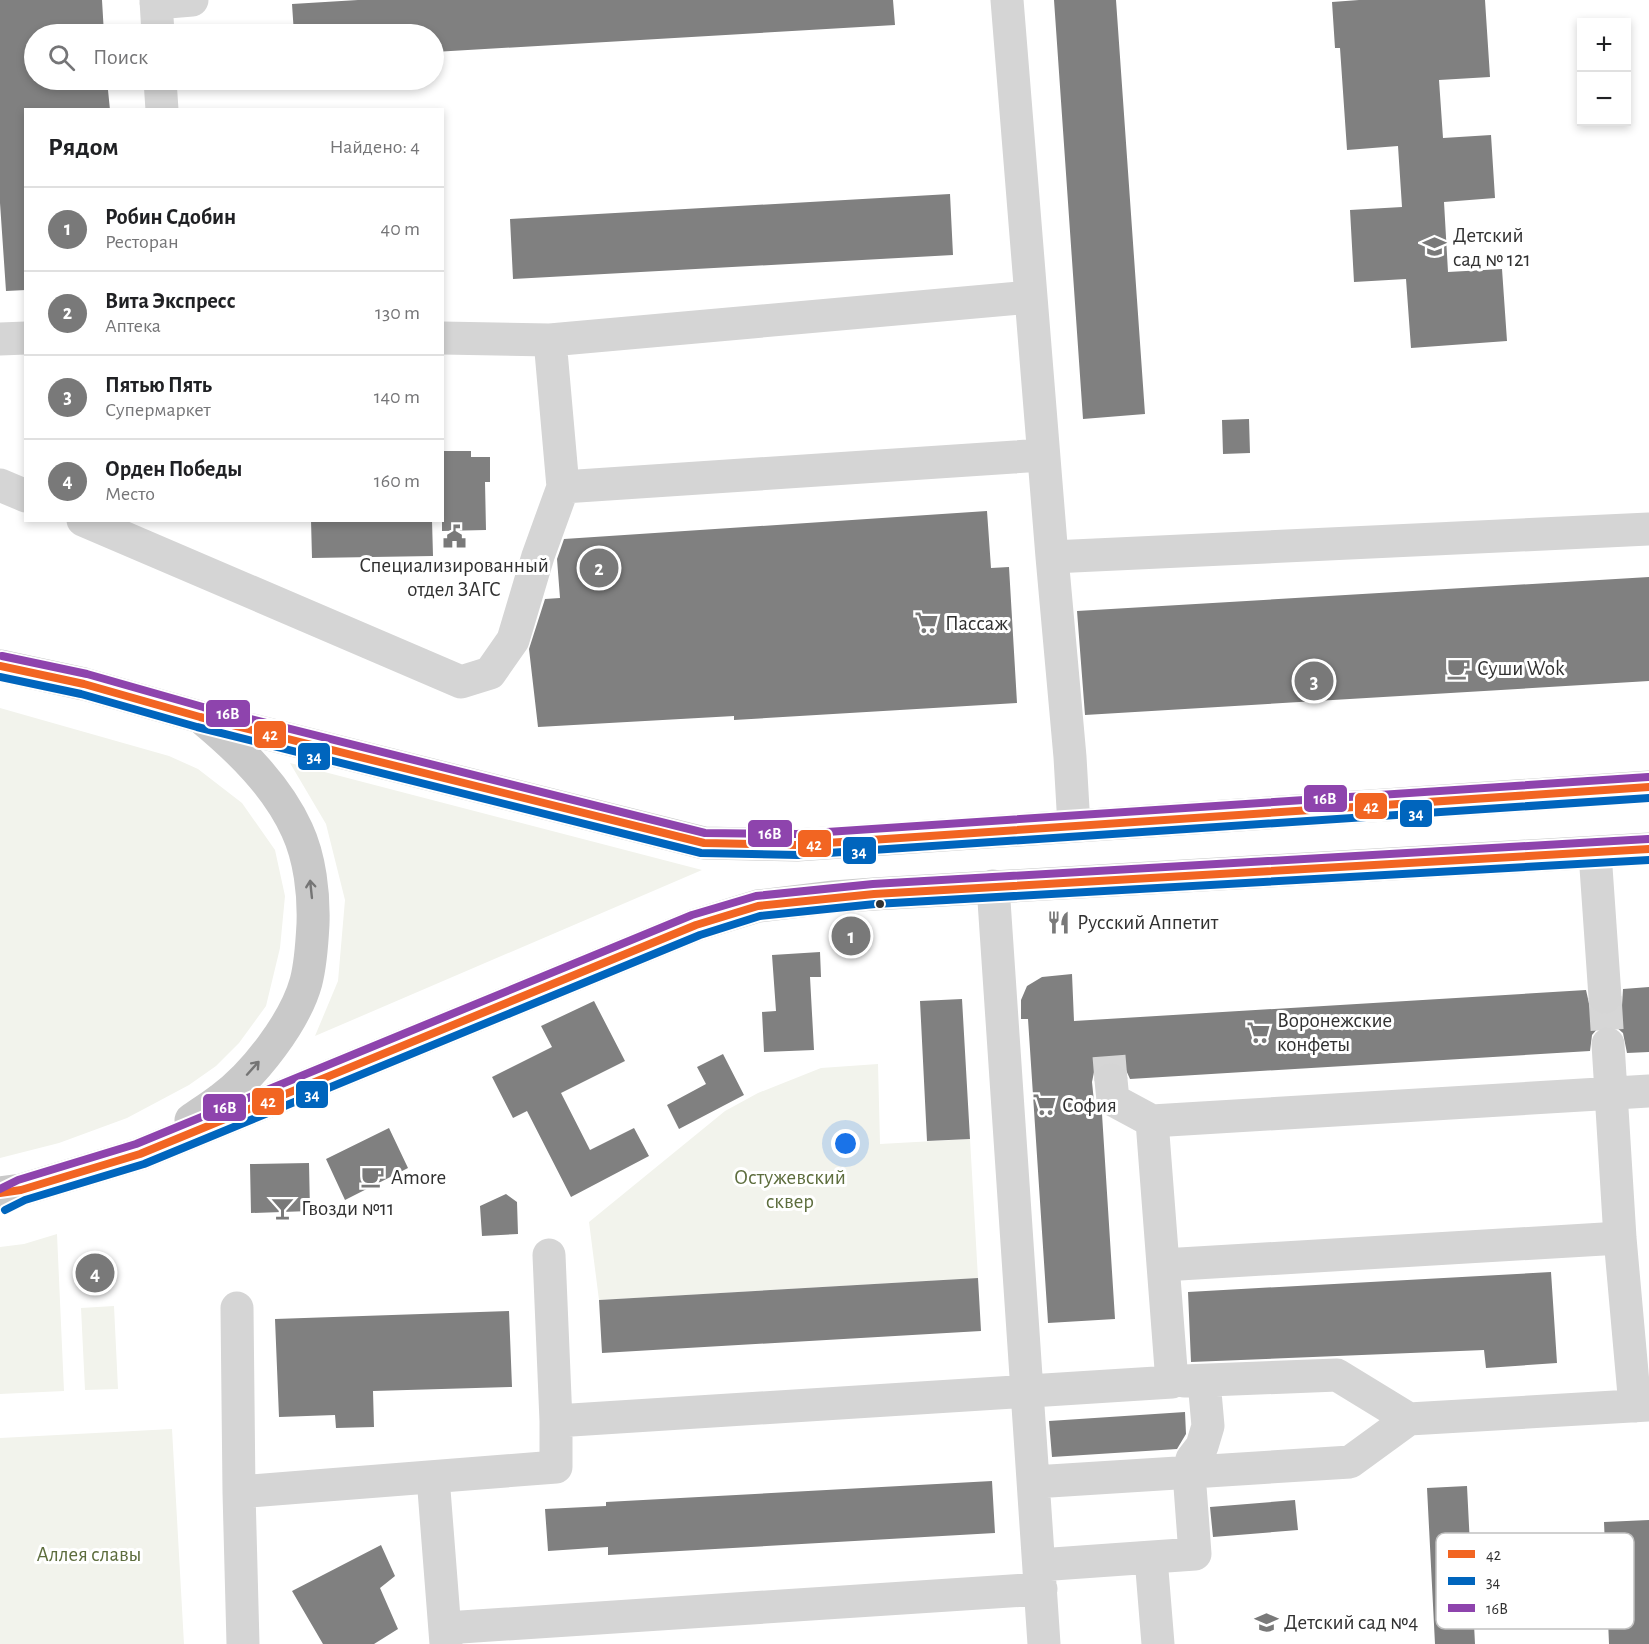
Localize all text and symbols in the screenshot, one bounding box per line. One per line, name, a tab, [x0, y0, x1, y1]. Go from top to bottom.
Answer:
map controls	[1577, 18, 1631, 126]
button: +	[1577, 18, 1631, 72]
search box	[24, 24, 444, 90]
icon: search	[45, 41, 78, 74]
text: Поиск	[93, 46, 148, 68]
button: −	[1577, 72, 1631, 126]
text: Рядом	[48, 134, 119, 160]
text: Найдено: 4	[330, 137, 420, 157]
text: Робин Сдобин	[105, 206, 236, 228]
text: 1	[64, 219, 71, 239]
text: 40 m	[381, 219, 420, 239]
place label: Детский сад № 121	[1453, 225, 1531, 270]
text: Ресторан	[105, 232, 179, 252]
school or university icon: Детский сад № 121	[1422, 234, 1448, 260]
text: Вита Экспресс	[105, 290, 236, 312]
text: 2	[63, 303, 72, 323]
text: 130 m	[375, 303, 420, 323]
text: Аптека	[105, 316, 161, 336]
text: Пятью Пять	[105, 374, 212, 396]
text: 3	[63, 387, 72, 407]
text: 140 m	[374, 387, 420, 407]
text: Супермаркет	[105, 400, 211, 420]
text: Орден Победы	[105, 458, 242, 480]
text: 4	[62, 471, 73, 491]
text: 160 m	[374, 471, 420, 491]
text: Место	[105, 484, 155, 504]
public building icon: Специализированный отдел ЗАГС	[441, 524, 467, 550]
pin: 2	[580, 546, 618, 590]
place label: Специализированный отдел ЗАГС	[359, 555, 549, 600]
supermarket icon: Пассаж	[914, 610, 940, 636]
place label: Пассаж	[945, 613, 1008, 634]
cafe icon: Суши Wok	[1446, 655, 1472, 681]
pin: 3	[1294, 658, 1334, 704]
place label: Суши Wok	[1477, 658, 1565, 679]
line badge: 16В	[205, 699, 251, 728]
text: 16В	[217, 706, 239, 722]
line badge: 42	[253, 720, 287, 749]
text: 42	[262, 727, 278, 743]
line badge: 34	[297, 742, 331, 771]
text: 34	[307, 749, 321, 765]
line badge: 16В	[1303, 784, 1348, 813]
text: 16В	[1314, 791, 1336, 807]
line badge: 42	[1354, 792, 1388, 820]
text: 42	[1363, 799, 1379, 815]
line badge: 34	[1399, 799, 1433, 828]
text: 34	[1409, 806, 1423, 822]
line badge: 16В	[747, 819, 793, 848]
text: 16В	[759, 826, 781, 842]
line badge: 42	[797, 829, 832, 858]
line badge: 34	[842, 836, 877, 865]
text: 42	[806, 837, 822, 853]
text: 34	[852, 844, 866, 860]
one-way arrow	[305, 880, 316, 900]
unlabelled marker	[874, 898, 886, 910]
restaurant icon: Русский Аппетит	[1046, 909, 1072, 935]
place label: Русский Аппетит	[1077, 912, 1219, 933]
pin: 1	[832, 914, 870, 958]
place label: Воронежские конфеты	[1277, 1010, 1392, 1055]
supermarket icon: Воронежские конфеты	[1246, 1019, 1272, 1045]
one-way arrow	[246, 1061, 260, 1076]
line badge: 34	[295, 1080, 329, 1109]
line badge: 42	[251, 1087, 285, 1116]
text: 34	[305, 1087, 319, 1103]
supermarket icon: София	[1031, 1092, 1057, 1118]
line badge: 16В	[202, 1093, 247, 1122]
text: 42	[260, 1094, 276, 1110]
place label: София	[1062, 1095, 1117, 1116]
text: 16В	[214, 1100, 236, 1116]
your location	[831, 1129, 860, 1158]
cafe icon: Amore	[360, 1164, 386, 1190]
place label: Amore	[391, 1167, 446, 1188]
park label: Остужевский сквер	[734, 1167, 846, 1212]
bar icon: Гвозди №11	[270, 1195, 296, 1221]
place label: Гвозди №11	[301, 1198, 394, 1219]
pin: 4	[76, 1250, 115, 1296]
legend	[1436, 1533, 1634, 1629]
park label: Аллея славы	[37, 1544, 141, 1565]
text: 42	[1486, 1547, 1501, 1563]
text: 34	[1486, 1574, 1501, 1590]
text: 16В	[1486, 1601, 1508, 1617]
school or university icon: Детский сад №4	[1253, 1609, 1279, 1635]
place label: Детский сад №4	[1284, 1612, 1418, 1633]

